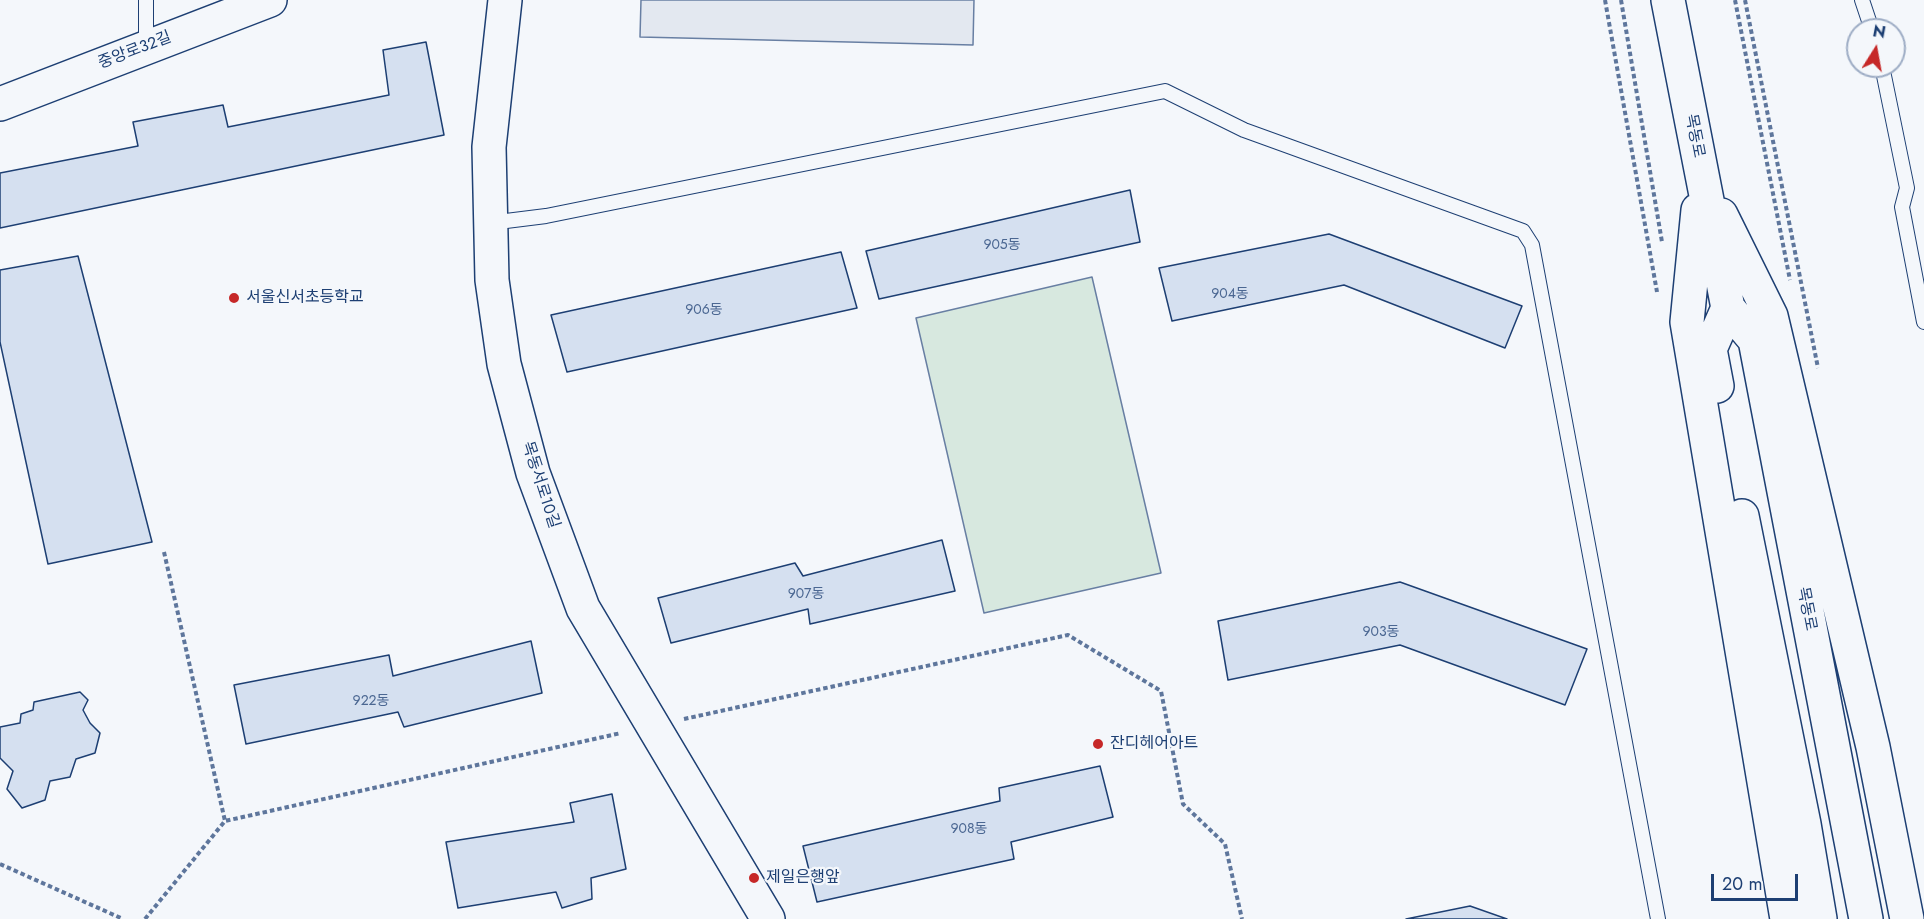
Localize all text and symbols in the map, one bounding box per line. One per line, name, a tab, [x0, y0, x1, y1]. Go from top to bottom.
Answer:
north arrow	[1846, 18, 1906, 78]
text: N	[1871, 19, 1888, 44]
street label: 중앙로32길	[96, 28, 174, 74]
street label: 목동로	[1680, 112, 1708, 160]
house number: 905동	[983, 238, 1021, 254]
house number: 904동	[1211, 287, 1249, 303]
place label: 서울신서초등학교	[246, 288, 364, 308]
marker: 서울신서초등학교	[227, 291, 241, 305]
house number: 906동	[685, 303, 723, 319]
street label: 목동서로10길	[517, 439, 563, 531]
street label: 목동로	[1792, 585, 1820, 633]
house number: 907동	[788, 587, 824, 603]
house number: 903동	[1363, 625, 1399, 641]
house number: 922동	[353, 694, 389, 710]
place label: 잔디헤어아트	[1110, 734, 1198, 754]
marker: 잔디헤어아트	[1091, 737, 1105, 751]
house number: 908동	[951, 822, 987, 838]
scale bar	[1714, 862, 1801, 900]
place label: 제일은행앞	[766, 868, 840, 888]
marker: 제일은행앞	[747, 871, 761, 885]
text: 20 m	[1722, 871, 1762, 897]

